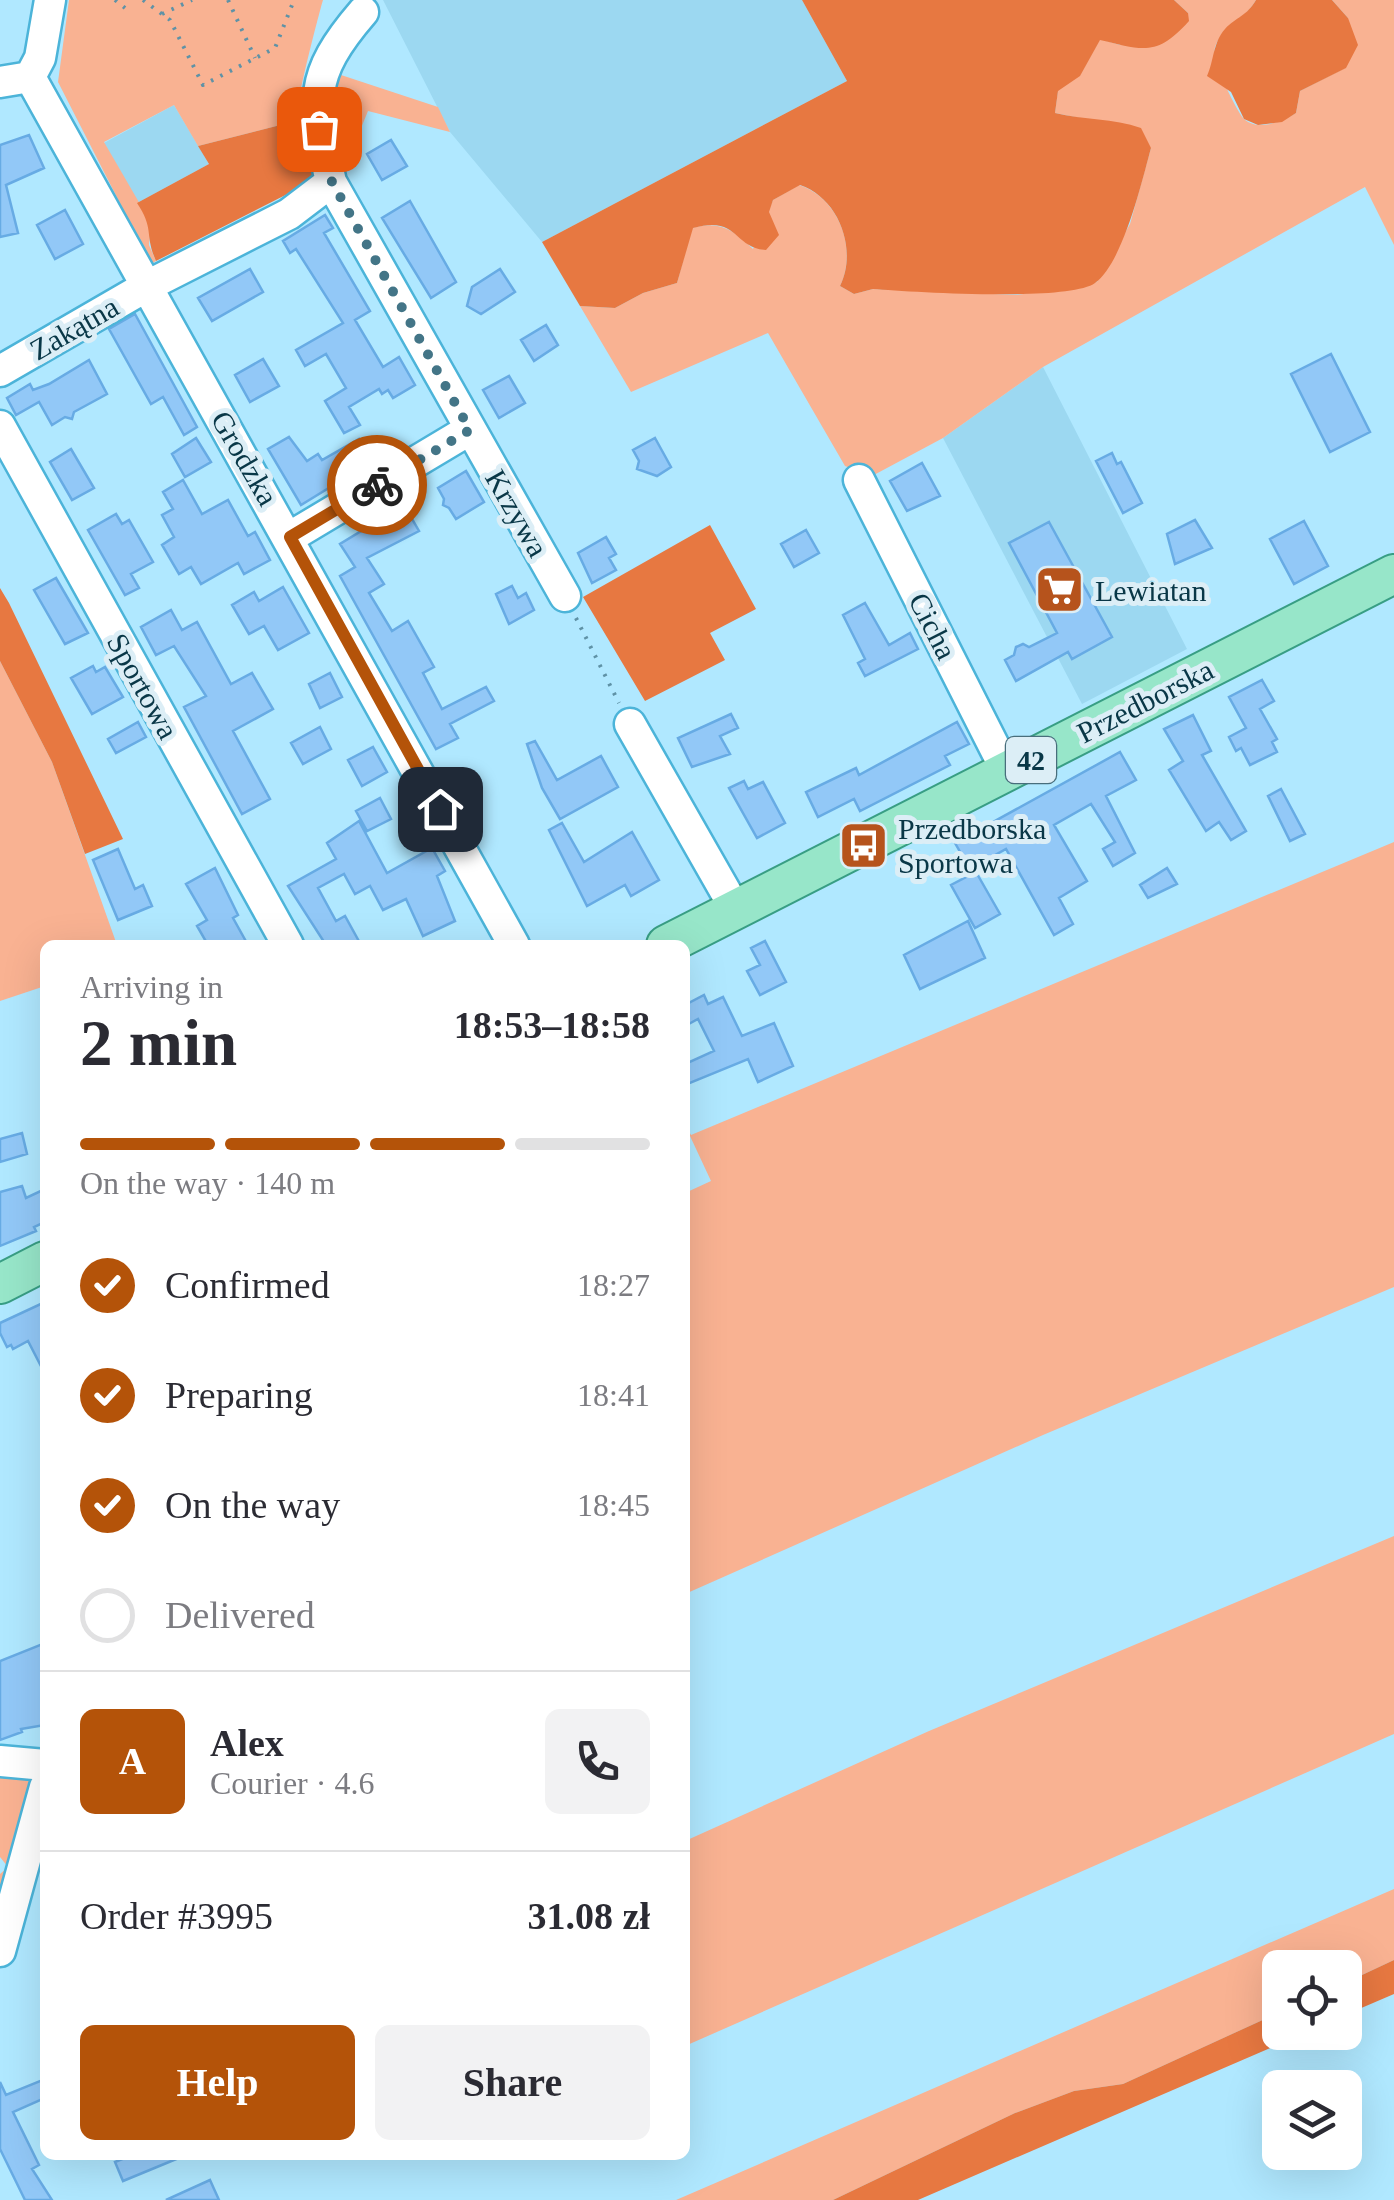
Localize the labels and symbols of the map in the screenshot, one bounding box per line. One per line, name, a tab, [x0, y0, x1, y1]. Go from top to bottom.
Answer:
pin	[277, 87, 362, 172]
street label: Zakątna	[24, 290, 124, 366]
street label: Grodzka	[205, 405, 285, 511]
courier	[327, 435, 427, 535]
street label: Krzywa	[479, 464, 555, 562]
supermarket icon: Lewiatan	[1034, 564, 1086, 616]
place label: Lewiatan	[1095, 574, 1207, 607]
street label: Cicha	[902, 587, 964, 665]
street label: Sportowa	[101, 628, 185, 744]
street label: Przedborska	[1071, 653, 1219, 749]
road number: 42	[1006, 737, 1056, 783]
pin	[398, 767, 483, 852]
place label: Przedborska Sportowa	[898, 812, 1046, 879]
bus stop icon: Przedborska Sportowa	[837, 819, 889, 871]

